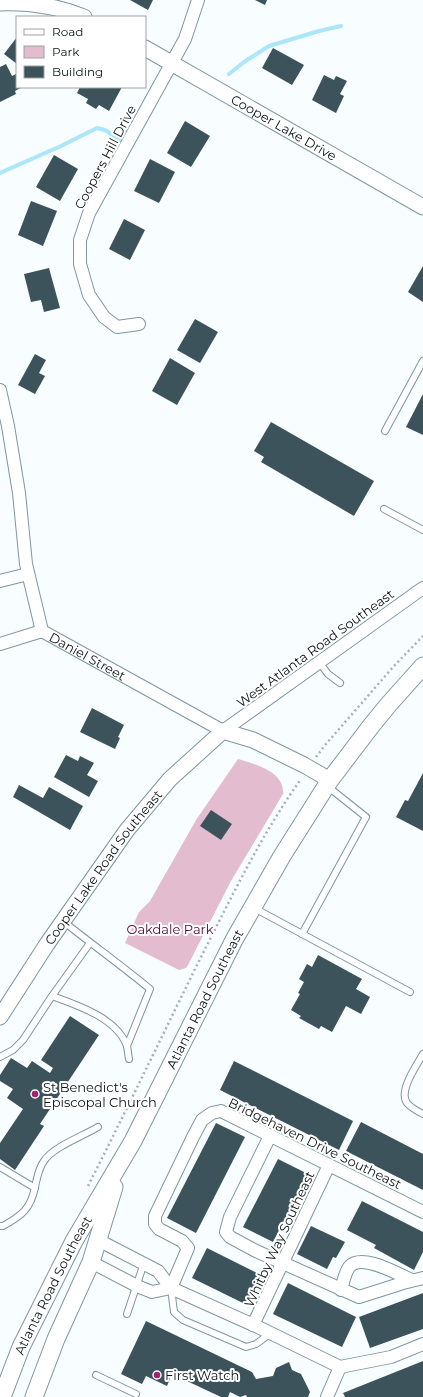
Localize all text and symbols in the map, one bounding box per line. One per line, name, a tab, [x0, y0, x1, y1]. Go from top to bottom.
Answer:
legend	[16, 16, 146, 88]
text: Road	[52, 24, 83, 39]
text: Park	[52, 44, 80, 59]
text: Building	[52, 64, 103, 79]
street label: Cooper Lake Drive	[228, 91, 340, 164]
street label: Coopers Hill Drive	[71, 102, 139, 212]
street label: West Atlanta Road Southeast	[233, 586, 397, 710]
street label: Daniel Street	[47, 629, 129, 684]
street label: Cooper Lake Road Southeast	[41, 787, 165, 948]
park label: Oakdale Park	[126, 921, 214, 937]
street label: Atlanta Road Southeast	[163, 927, 246, 1071]
place label: St Benedict's Episcopal Church	[43, 1079, 157, 1110]
marker: St Benedict's Episcopal Church	[30, 1089, 40, 1099]
street label: Bridgehaven Drive Southeast	[226, 1094, 404, 1192]
street label: Whitby Way Southeast	[240, 1168, 318, 1310]
street label: Atlanta Road Southeast	[11, 1213, 95, 1357]
place label: First Watch	[165, 1367, 239, 1383]
marker: First Watch	[152, 1370, 162, 1380]

